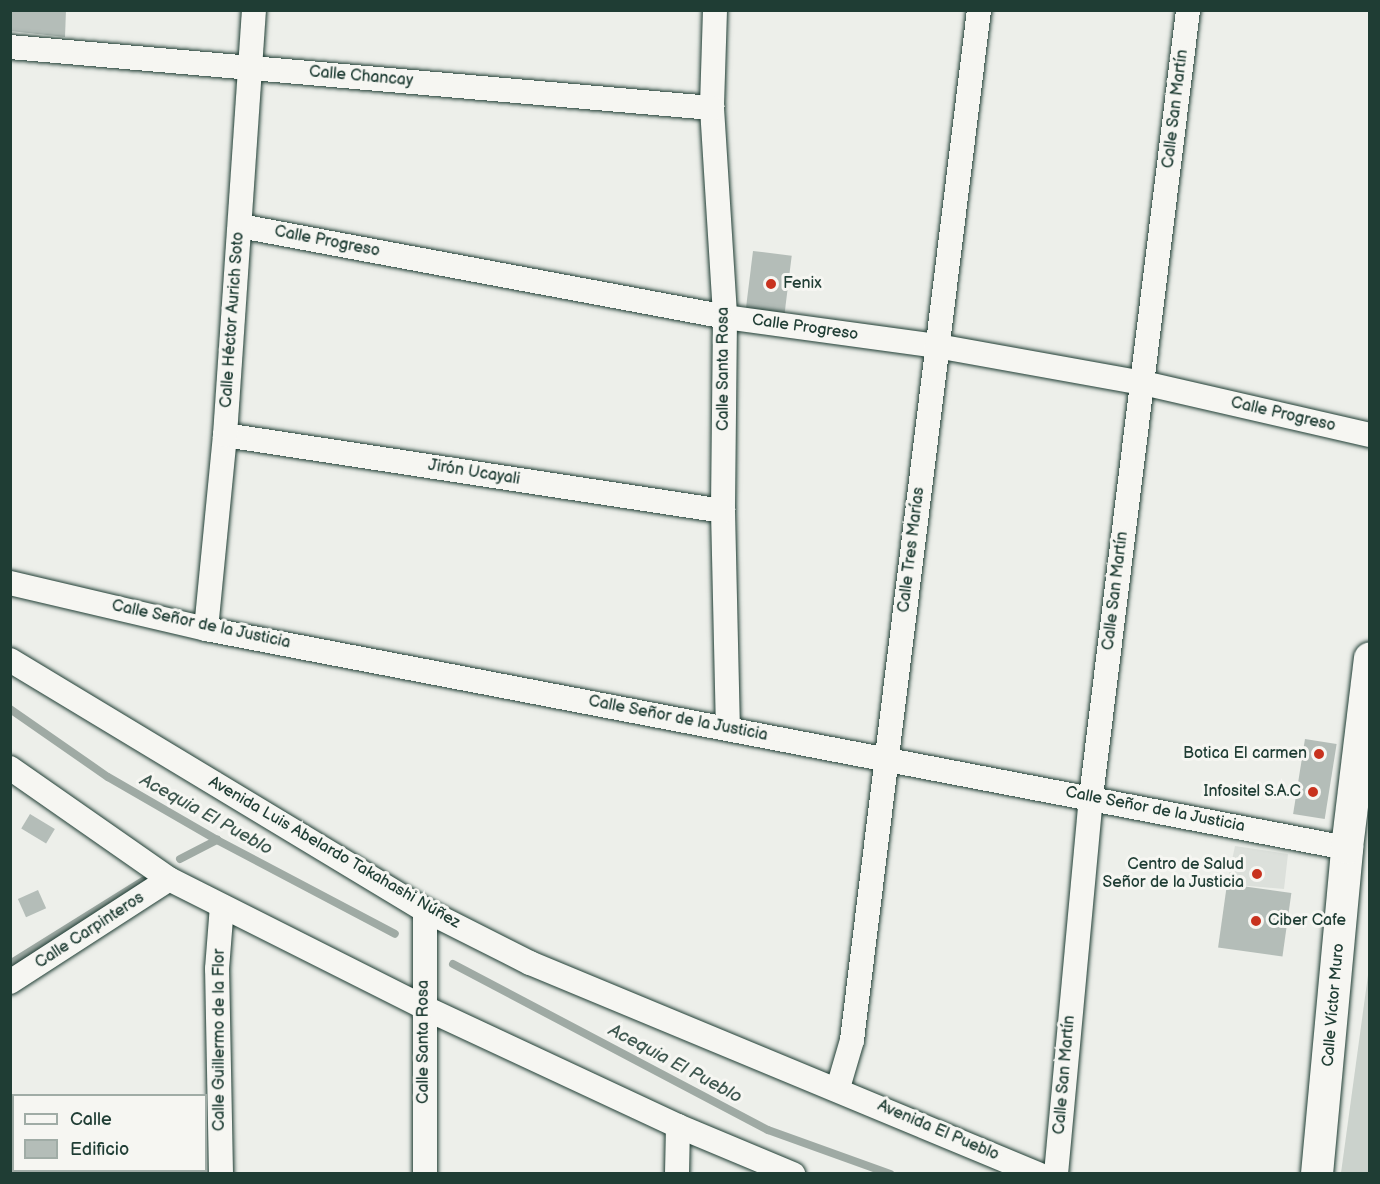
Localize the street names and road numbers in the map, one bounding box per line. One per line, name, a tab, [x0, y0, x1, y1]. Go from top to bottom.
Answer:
street label: Calle San Martín	[1159, 48, 1193, 170]
street label: Calle Chancay	[308, 63, 414, 91]
street label: Calle Progreso	[273, 222, 381, 262]
street label: Calle Héctor Aurich Soto	[217, 231, 249, 409]
street label: Calle Santa Rosa	[714, 307, 734, 431]
street label: Calle Progreso	[751, 311, 859, 345]
street label: Calle Progreso	[1229, 394, 1337, 436]
street label: Jirón Ucayali	[427, 456, 521, 490]
street label: Calle Tres Marías	[895, 486, 929, 614]
street label: Calle San Martín	[1099, 530, 1133, 652]
street label: Calle Señor de la Justicia	[109, 597, 293, 653]
street label: Calle Señor de la Justicia	[586, 692, 770, 746]
street label: Avenida Luis Abelardo Takahashi Núñez	[205, 773, 463, 933]
street label: Calle Señor de la Justicia	[1063, 783, 1247, 837]
street label: Calle Carpinteros	[32, 889, 148, 973]
street label: Calle Víctor Muro	[1319, 942, 1349, 1068]
street label: Calle Guillermo de la Flor	[210, 949, 230, 1131]
street label: Calle Santa Rosa	[414, 980, 434, 1104]
street label: Calle San Martín	[1050, 1014, 1080, 1136]
street label: Avenida El Pueblo	[874, 1097, 1002, 1165]

